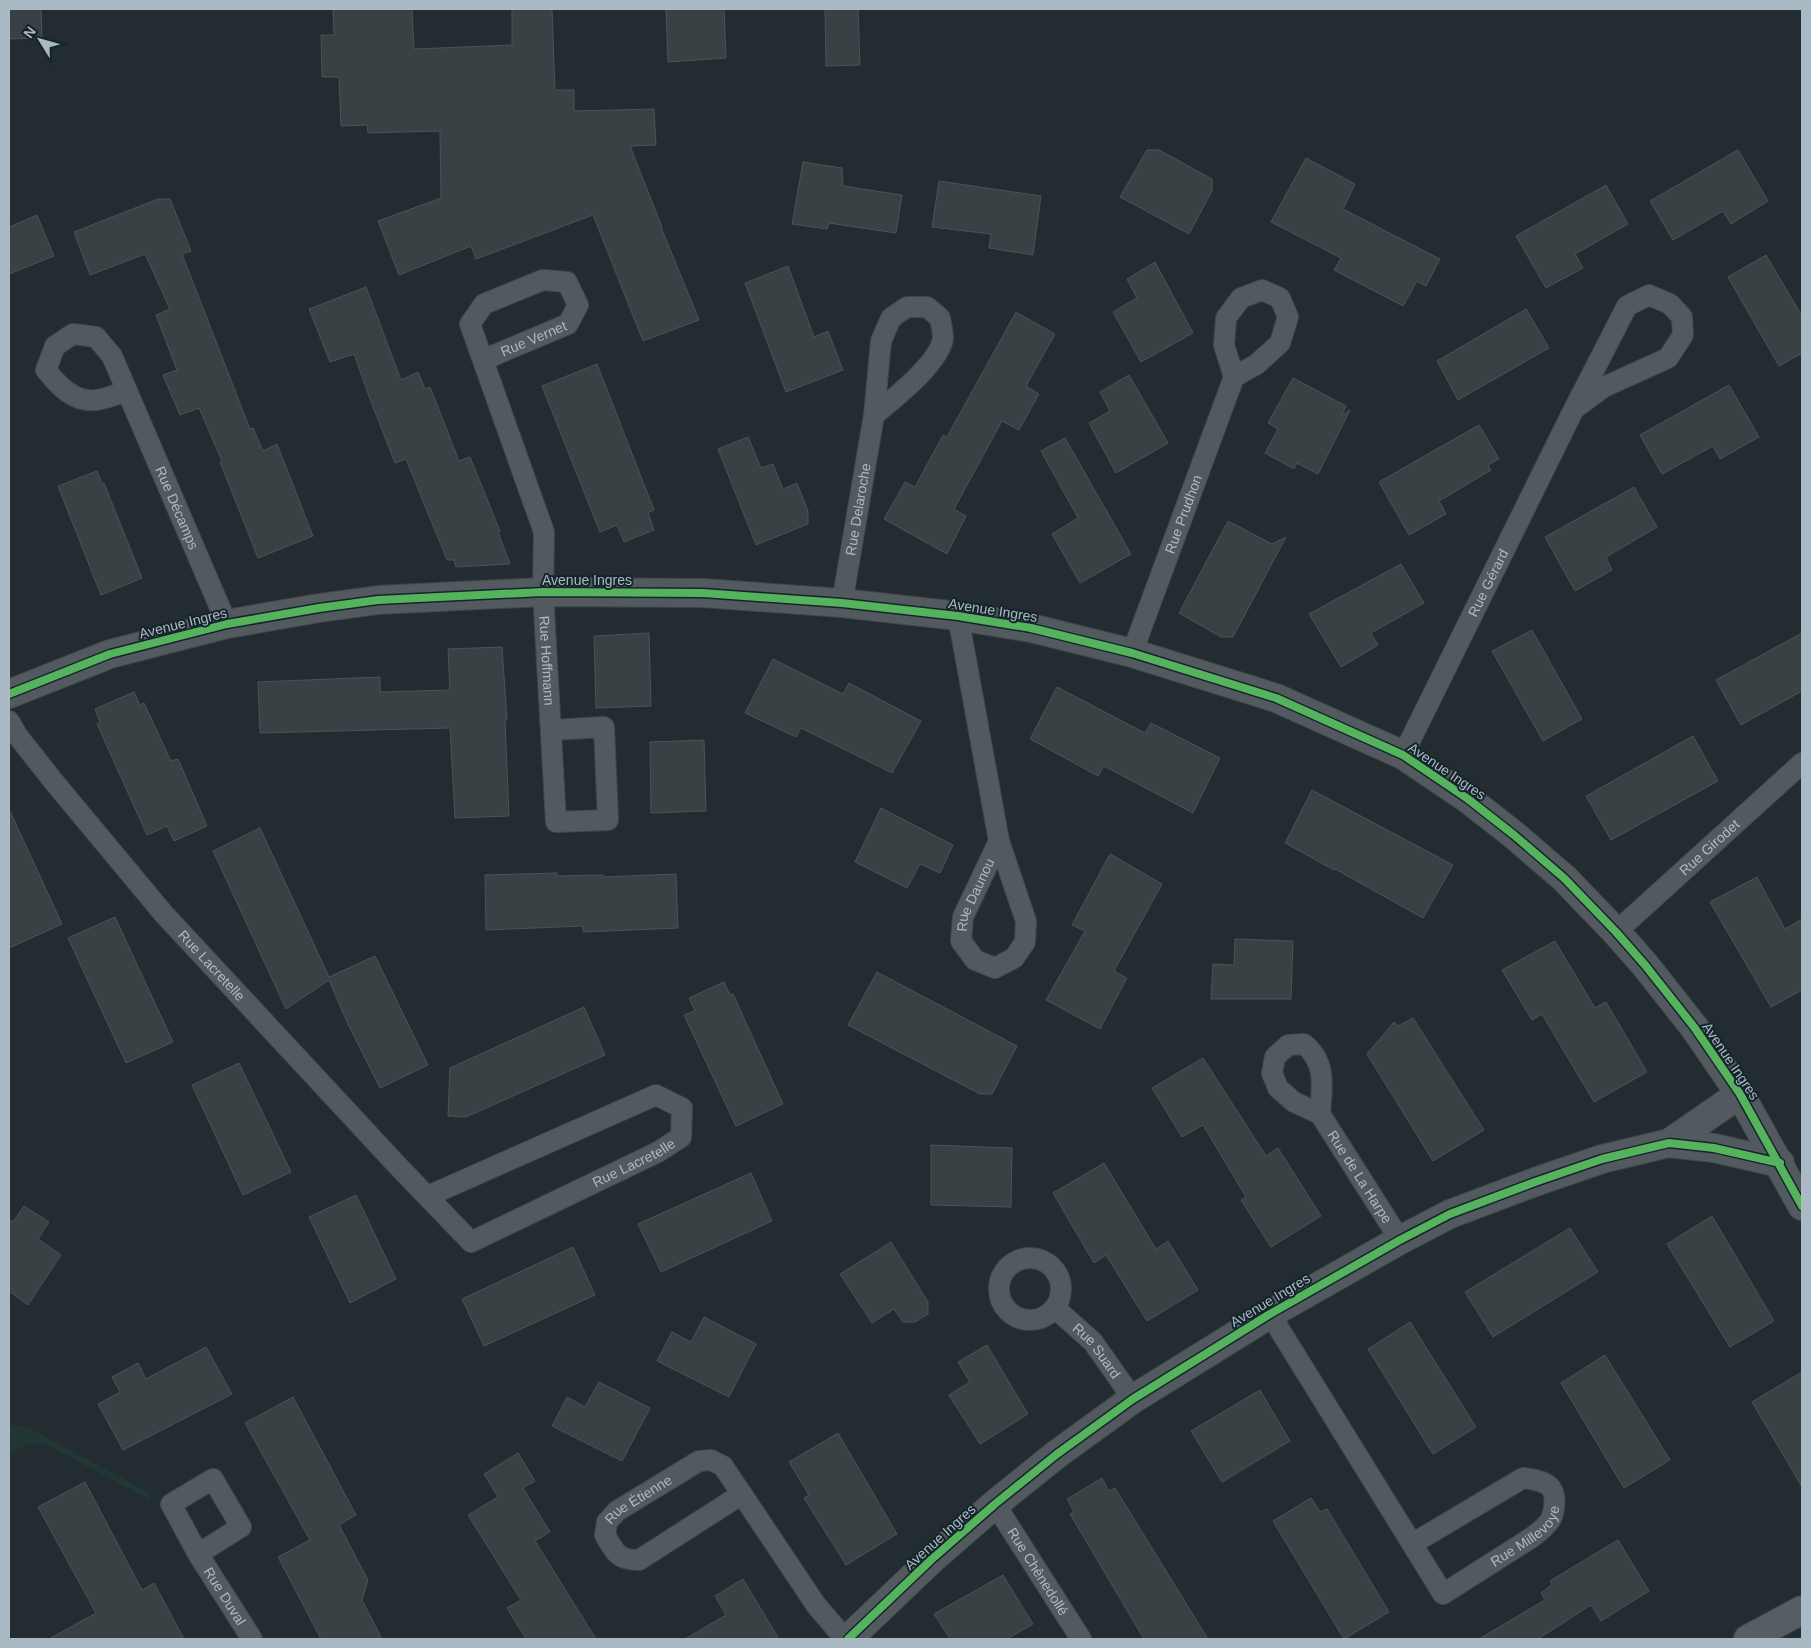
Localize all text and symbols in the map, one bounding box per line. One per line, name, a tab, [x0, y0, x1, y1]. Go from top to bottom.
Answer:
north arrow	[15, 15, 65, 65]
text: N	[20, 23, 39, 41]
street label: Rue Vernet	[498, 317, 569, 360]
street label: Rue Delaroche	[842, 462, 874, 557]
street label: Rue Décamps	[152, 464, 202, 552]
street label: Rue Prudhon	[1161, 473, 1205, 556]
street label: Rue Gérard	[1465, 547, 1511, 619]
street label: Avenue Ingres	[542, 572, 632, 588]
street label: Avenue Ingres	[947, 595, 1039, 625]
street label: Avenue Ingres	[137, 604, 229, 642]
street label: Rue Hoffmann	[536, 615, 557, 706]
street label: Avenue Ingres	[1405, 739, 1489, 803]
street label: Rue Girodet	[1676, 816, 1743, 879]
street label: Rue Daunou	[954, 856, 998, 932]
street label: Rue Lacretelle	[175, 927, 249, 1004]
street label: Avenue Ingres	[1699, 1019, 1763, 1103]
street label: Rue de La Harpe	[1325, 1128, 1395, 1226]
street label: Rue Lacretelle	[590, 1135, 678, 1190]
street label: Avenue Ingres	[1227, 1270, 1313, 1330]
street label: Rue Suard	[1069, 1320, 1124, 1381]
street label: Rue Étienne	[601, 1471, 675, 1527]
street label: Avenue Ingres	[901, 1501, 979, 1573]
street label: Rue Millevoye	[1488, 1504, 1562, 1570]
street label: Rue Chênedollé	[1004, 1525, 1072, 1618]
street label: Rue Duval	[200, 1564, 249, 1628]

